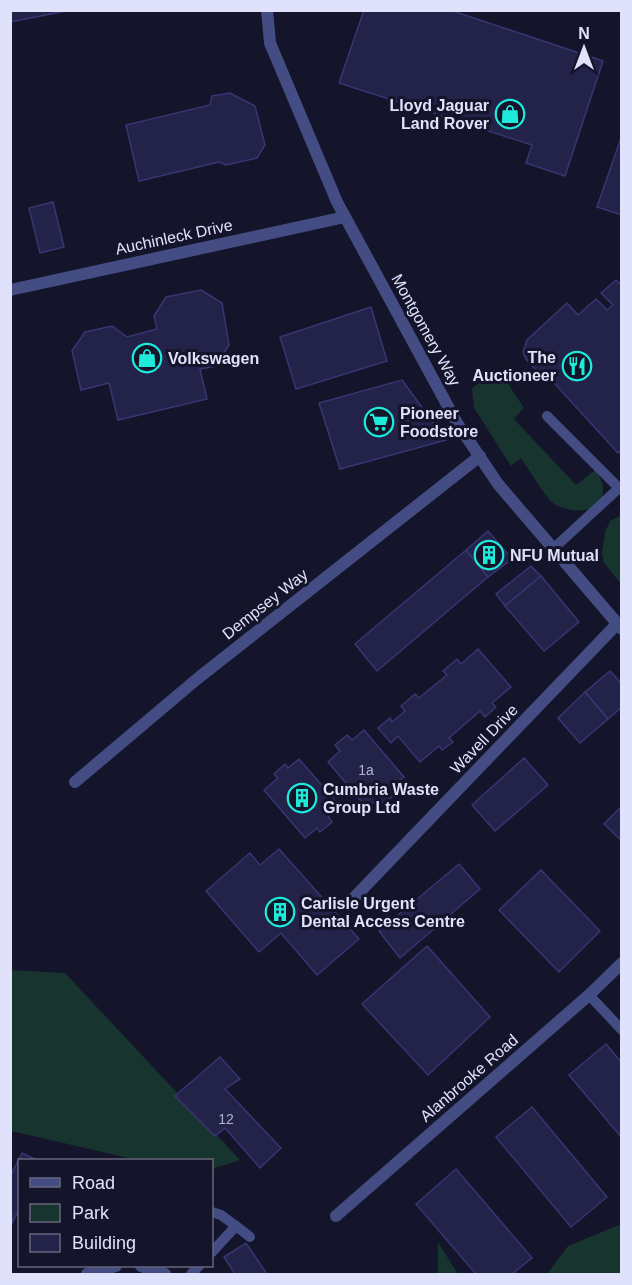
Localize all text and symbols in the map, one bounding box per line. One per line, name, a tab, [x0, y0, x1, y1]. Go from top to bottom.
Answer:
north arrow	[554, 18, 614, 78]
text: N	[578, 25, 590, 42]
place label: Lloyd Jaguar Land Rover	[389, 97, 489, 132]
shop icon: Lloyd Jaguar Land Rover	[494, 98, 526, 130]
street label: Auchinleck Drive	[114, 216, 234, 258]
street label: Montgomery Way	[388, 271, 464, 389]
shop icon: Volkswagen	[131, 342, 163, 374]
place label: The Auctioneer	[472, 349, 556, 384]
place label: Volkswagen	[168, 350, 259, 367]
restaurant icon: The Auctioneer	[561, 350, 593, 382]
place label: Pioneer Foodstore	[400, 405, 478, 440]
supermarket icon: Pioneer Foodstore	[363, 406, 395, 438]
building icon: NFU Mutual	[473, 539, 505, 571]
place label: NFU Mutual	[510, 547, 599, 564]
street label: Dempsey Way	[219, 565, 311, 643]
street label: Wavell Drive	[447, 701, 521, 777]
house number: 1a	[358, 762, 374, 778]
place label: Cumbria Waste Group Ltd	[323, 781, 439, 816]
building icon: Cumbria Waste Group Ltd	[286, 782, 318, 814]
place label: Carlisle Urgent Dental Access Centre	[301, 895, 465, 930]
building icon: Carlisle Urgent Dental Access Centre	[264, 896, 296, 928]
street label: Alanbrooke Road	[417, 1031, 521, 1125]
house number: 12	[218, 1111, 234, 1127]
legend	[18, 1159, 213, 1267]
text: Road	[72, 1173, 115, 1193]
text: Park	[72, 1203, 110, 1223]
text: Building	[72, 1233, 136, 1253]

